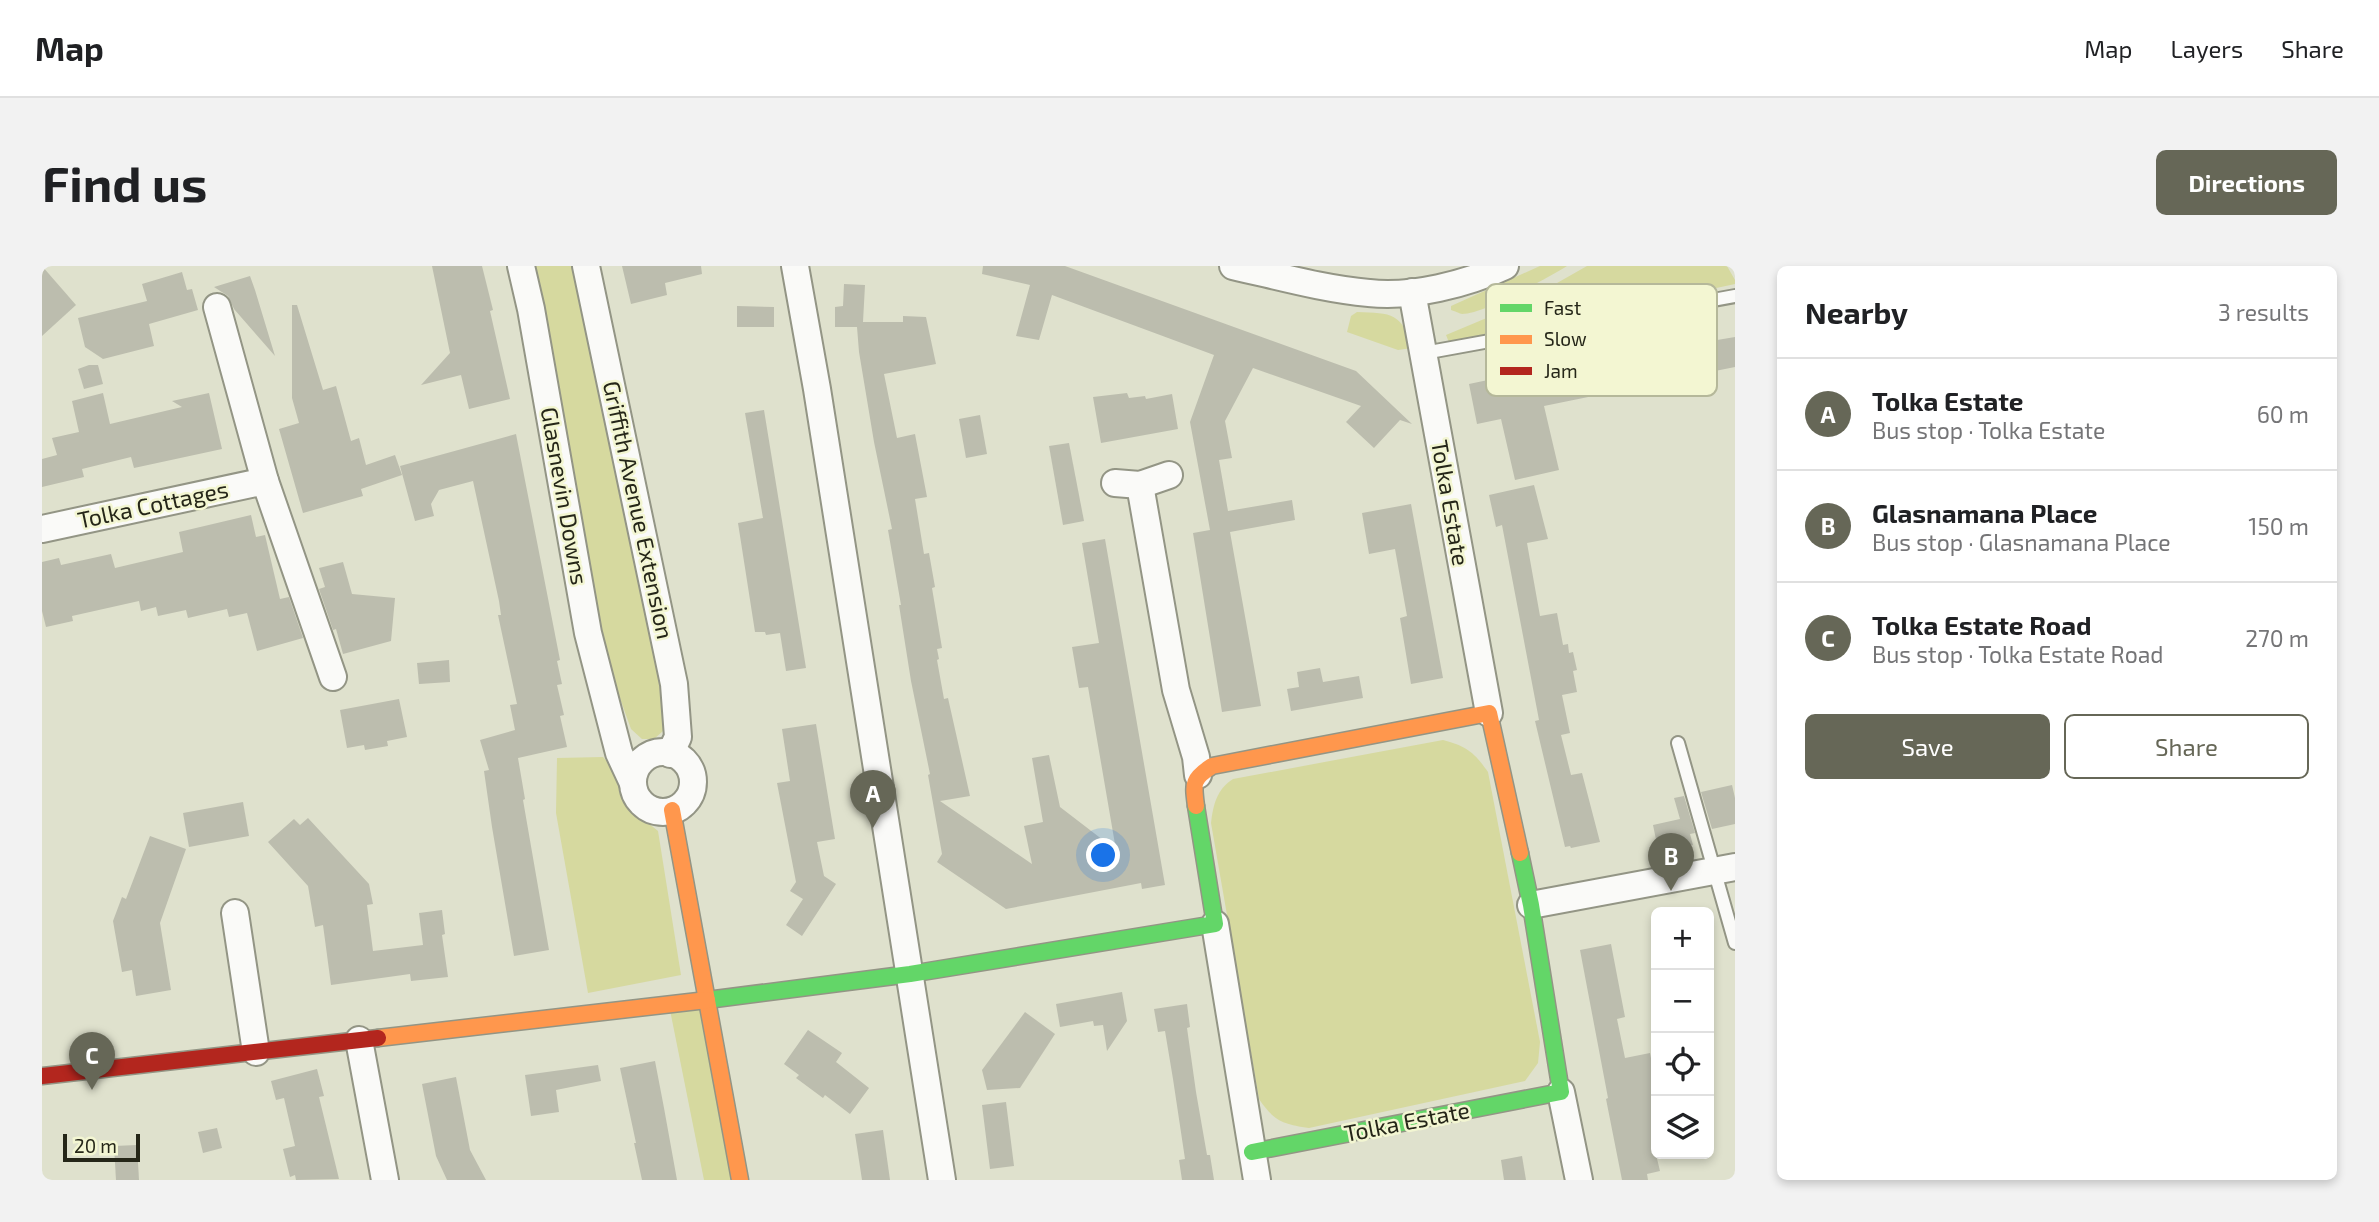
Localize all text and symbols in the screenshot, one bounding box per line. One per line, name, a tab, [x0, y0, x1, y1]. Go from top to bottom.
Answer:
text: Map	[35, 28, 104, 68]
text: Map	[2084, 34, 2132, 63]
text: Layers	[2170, 34, 2243, 63]
text: Share	[2281, 34, 2344, 63]
button: Directions	[2156, 150, 2337, 215]
text: Find us	[42, 153, 207, 212]
legend	[1486, 284, 1717, 396]
text: Nearby	[1805, 294, 1908, 330]
text: Fast	[1544, 296, 1581, 319]
text: 3 results	[2218, 298, 2309, 326]
text: Slow	[1544, 327, 1587, 350]
text: Jam	[1544, 359, 1578, 382]
street label: Griffith Avenue Extension	[598, 378, 680, 641]
text: Tolka Estate	[1872, 385, 2024, 416]
text: A	[1820, 400, 1836, 428]
text: 60 m	[2257, 400, 2309, 428]
street label: Glasnevin Downs	[536, 405, 594, 587]
text: Bus stop · Tolka Estate	[1872, 416, 2105, 444]
street label: Tolka Estate	[1426, 438, 1476, 568]
street label: Tolka Cottages	[75, 474, 231, 534]
text: Glasnamana Place	[1872, 497, 2097, 528]
text: B	[1821, 512, 1835, 540]
text: 150 m	[2248, 512, 2309, 540]
text: Bus stop · Glasnamana Place	[1872, 528, 2171, 556]
text: Tolka Estate Road	[1872, 609, 2092, 640]
text: C	[1821, 624, 1835, 652]
text: 270 m	[2245, 624, 2309, 652]
text: Bus stop · Tolka Estate Road	[1872, 640, 2164, 668]
button: Save	[1805, 714, 2050, 779]
button: Share	[2064, 714, 2309, 779]
pin: A	[850, 770, 896, 828]
pin: B	[1648, 833, 1694, 891]
your location	[1086, 838, 1120, 872]
map controls	[1651, 907, 1714, 1159]
button: +	[1651, 907, 1714, 970]
button: −	[1651, 970, 1714, 1033]
pin: C	[69, 1032, 115, 1090]
button: locate	[1651, 1033, 1714, 1096]
street label: Tolka Estate	[1342, 1095, 1472, 1147]
button: layers	[1651, 1096, 1714, 1159]
scale bar	[63, 1131, 140, 1163]
text: 20 m	[74, 1134, 117, 1157]

